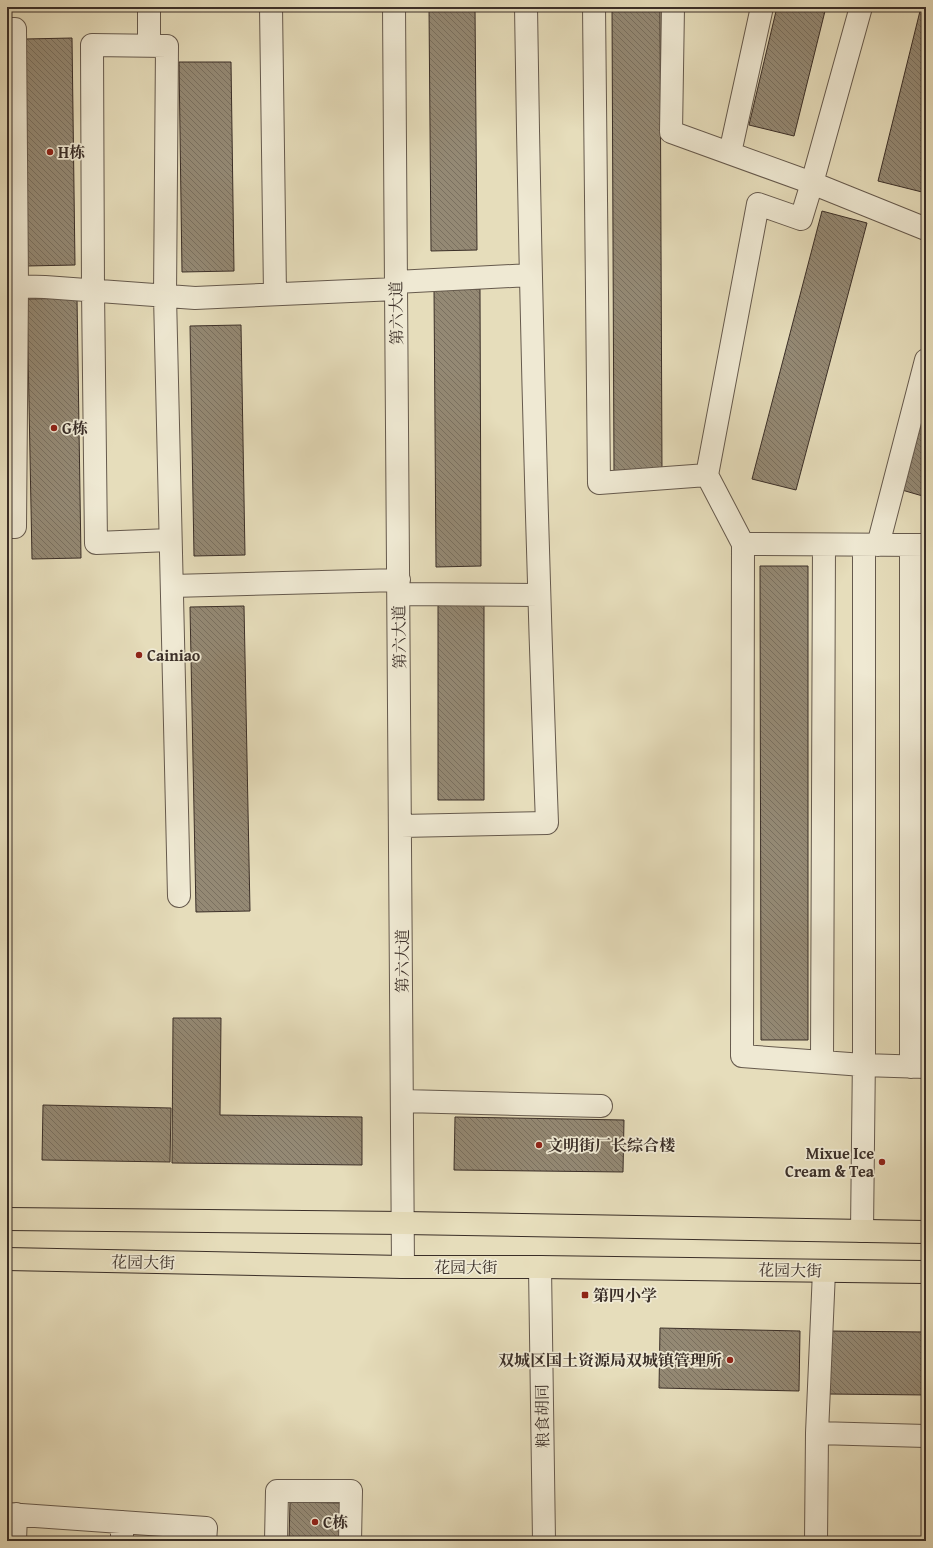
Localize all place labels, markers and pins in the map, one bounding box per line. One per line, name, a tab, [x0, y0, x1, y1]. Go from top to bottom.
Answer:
place label: H栋	[58, 140, 85, 164]
marker: H栋	[45, 147, 55, 157]
place label: G栋	[62, 416, 88, 440]
marker: G栋	[49, 423, 59, 433]
place label: Cainiao	[147, 643, 201, 667]
marker: Cainiao	[134, 650, 144, 660]
place label: 文明街厂长综合楼	[547, 1133, 675, 1157]
marker: 文明街厂长综合楼	[534, 1140, 544, 1150]
place label: Mixue Ice Cream & Tea	[785, 1141, 875, 1183]
marker: Mixue Ice Cream & Tea	[877, 1157, 887, 1167]
place label: 第四小学	[593, 1283, 657, 1307]
marker: 第四小学	[580, 1290, 590, 1300]
place label: 双城区国土资源局双城镇管理所	[498, 1348, 722, 1372]
marker: 双城区国土资源局双城镇管理所	[725, 1355, 735, 1365]
place label: C栋	[323, 1510, 348, 1534]
marker: C栋	[310, 1517, 320, 1527]

